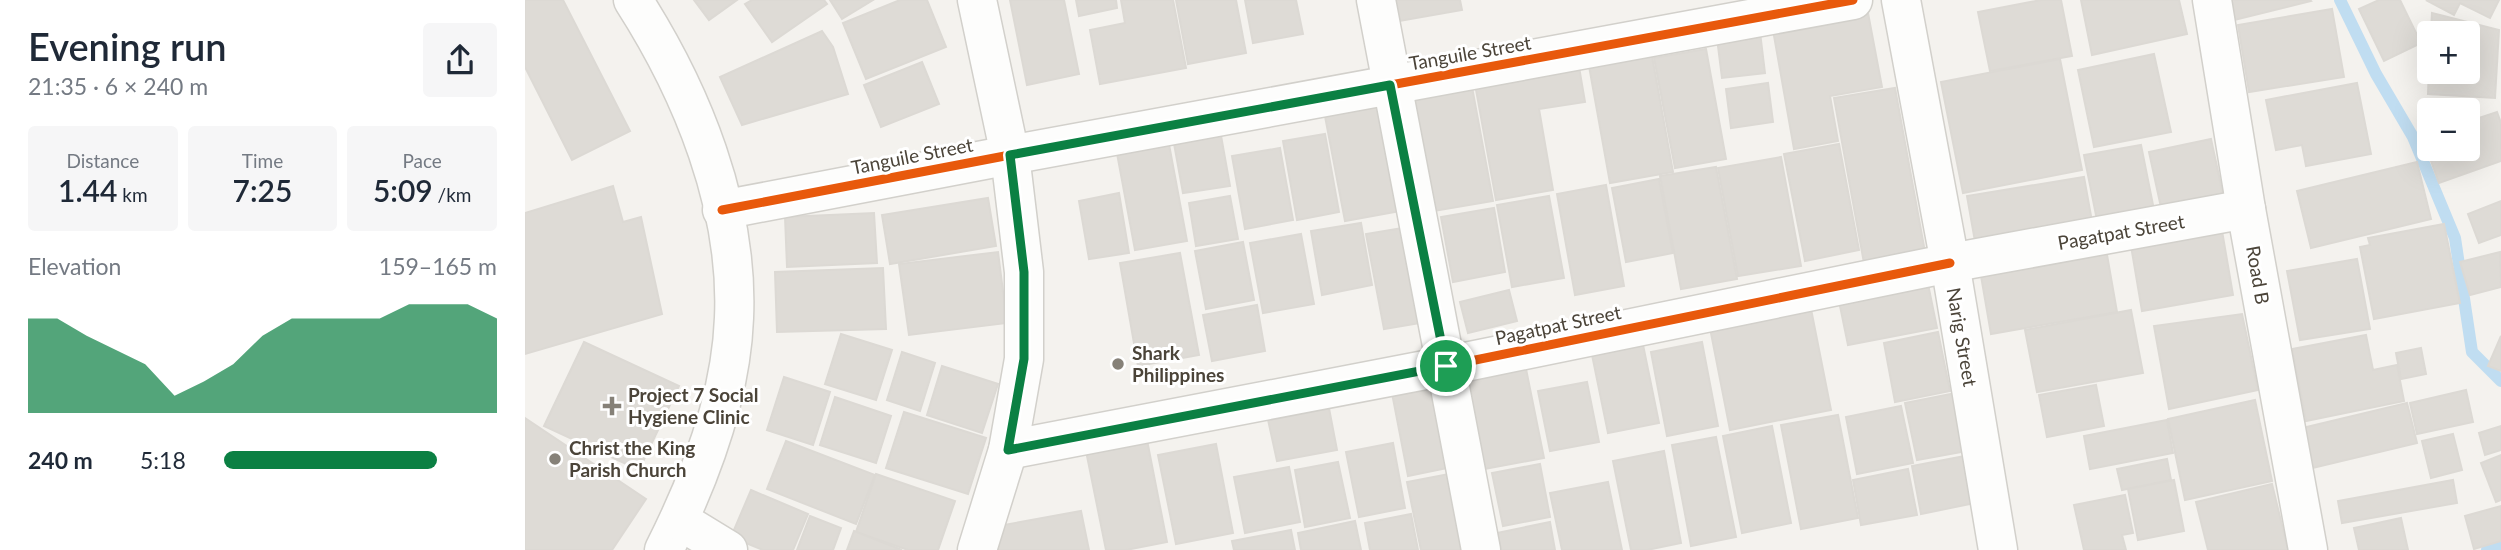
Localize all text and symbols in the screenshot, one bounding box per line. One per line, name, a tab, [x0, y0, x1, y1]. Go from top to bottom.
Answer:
map controls	[2417, 21, 2480, 161]
button: +	[2417, 21, 2480, 84]
text: Evening run	[28, 23, 227, 69]
button: share	[423, 23, 497, 97]
street label: Tanguile Street	[1407, 30, 1533, 75]
text: 21:35 · 6 × 240 m	[28, 72, 208, 100]
button: −	[2417, 98, 2480, 161]
street label: Tanguile Street	[849, 132, 975, 179]
text: Distance	[66, 149, 139, 172]
text: Time	[242, 149, 283, 172]
text: Pace	[402, 149, 442, 172]
text: 1.44	[58, 172, 117, 208]
text: 7:25	[233, 172, 292, 208]
text: 5:09	[373, 172, 433, 208]
text: km	[117, 183, 148, 206]
text: /km	[433, 183, 471, 206]
street label: Pagatpat Street	[2056, 209, 2186, 254]
street label: Road B	[2242, 244, 2275, 306]
text: Elevation	[28, 252, 121, 280]
text: 159–165 m	[379, 252, 497, 280]
street label: Narig Street	[1942, 286, 1983, 388]
street label: Pagatpat Street	[1493, 300, 1623, 349]
pin	[1416, 336, 1476, 396]
place label: Shark Philippines	[1132, 341, 1224, 386]
icon: arrive	[1427, 347, 1465, 385]
marker: Shark Philippines	[1110, 356, 1126, 372]
place label: Project 7 Social Hygiene Clinic	[628, 383, 758, 428]
marker: Project 7 Social Hygiene Clinic	[602, 396, 622, 416]
place label: Christ the King Parish Church	[569, 436, 695, 481]
text: 240 m	[28, 446, 93, 474]
text: 5:18	[140, 446, 186, 474]
marker: Christ the King Parish Church	[547, 451, 563, 467]

